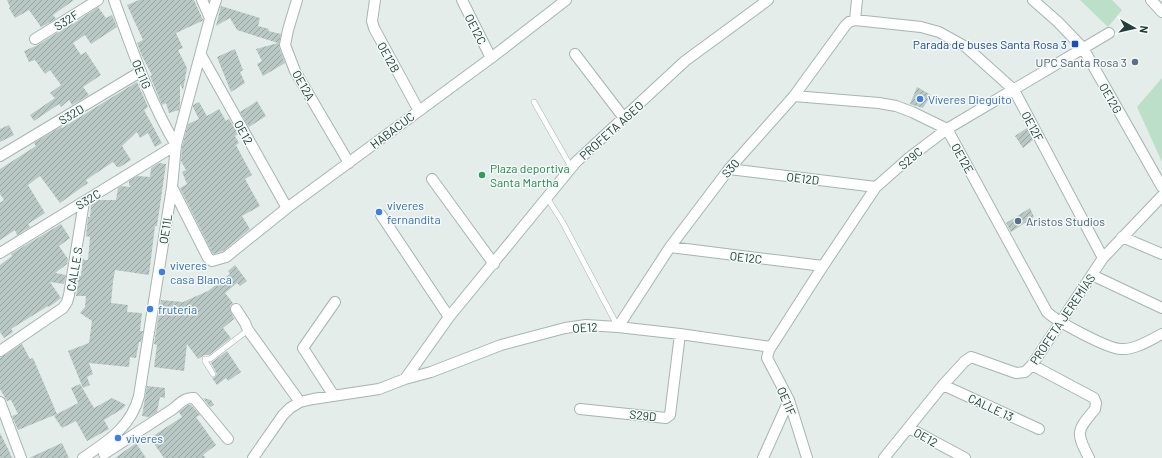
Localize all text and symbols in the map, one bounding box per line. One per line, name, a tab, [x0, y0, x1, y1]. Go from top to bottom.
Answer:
street label: S32F	[51, 7, 81, 33]
north arrow	[1114, 8, 1154, 48]
street label: OE12C	[462, 11, 490, 47]
text: N	[1137, 25, 1151, 34]
place label: Parada de buses Santa Rosa 3	[913, 37, 1067, 51]
street label: OE12B	[375, 39, 403, 75]
marker: Parada de buses Santa Rosa 3	[1070, 39, 1080, 49]
place label: UPC Santa Rosa 3	[1036, 55, 1127, 69]
street label: OE11G	[130, 57, 154, 91]
marker: UPC Santa Rosa 3	[1130, 57, 1140, 67]
street label: OE12A	[290, 67, 318, 103]
street label: OE12G	[1097, 80, 1125, 116]
place label: Víveres Dieguito	[928, 92, 1012, 106]
marker: Víveres Dieguito	[915, 94, 925, 104]
street label: PROFETA AGEO	[576, 98, 646, 162]
street label: S32D	[56, 101, 86, 127]
street label: HABACUC	[367, 109, 417, 151]
street label: OE12F	[1019, 109, 1047, 144]
street label: OE12	[232, 118, 256, 146]
street label: OE12E	[949, 140, 977, 176]
street label: S29C	[895, 144, 925, 172]
street label: S30	[718, 156, 742, 180]
place label: Plaza deportiva Santa Martha	[490, 161, 570, 189]
street label: OE12D	[786, 169, 820, 187]
marker: Plaza deportiva Santa Martha	[477, 170, 487, 180]
street label: S32C	[73, 186, 103, 212]
place label: viveres fernandita	[387, 198, 441, 226]
marker: viveres fernandita	[374, 207, 384, 217]
street label: OE11L	[156, 213, 174, 245]
place label: Aristos Studios	[1026, 214, 1105, 228]
marker: Aristos Studios	[1013, 216, 1023, 226]
street label: CALLE S	[63, 246, 85, 292]
street label: OE12C	[729, 248, 763, 266]
place label: viveres casa Blanca	[170, 258, 232, 286]
marker: viveres casa Blanca	[157, 267, 167, 277]
street label: PROFETA JEREMÍAS	[1027, 271, 1097, 367]
place label: fruteria	[158, 302, 197, 316]
marker: fruteria	[145, 304, 155, 314]
street label: OE12	[572, 319, 598, 335]
street label: OE11F	[775, 384, 799, 418]
street label: CALLE 13	[966, 390, 1016, 424]
street label: S29D	[629, 407, 657, 423]
street label: OE12	[912, 425, 940, 449]
place label: viveres	[126, 431, 163, 445]
marker: viveres	[113, 433, 123, 443]

